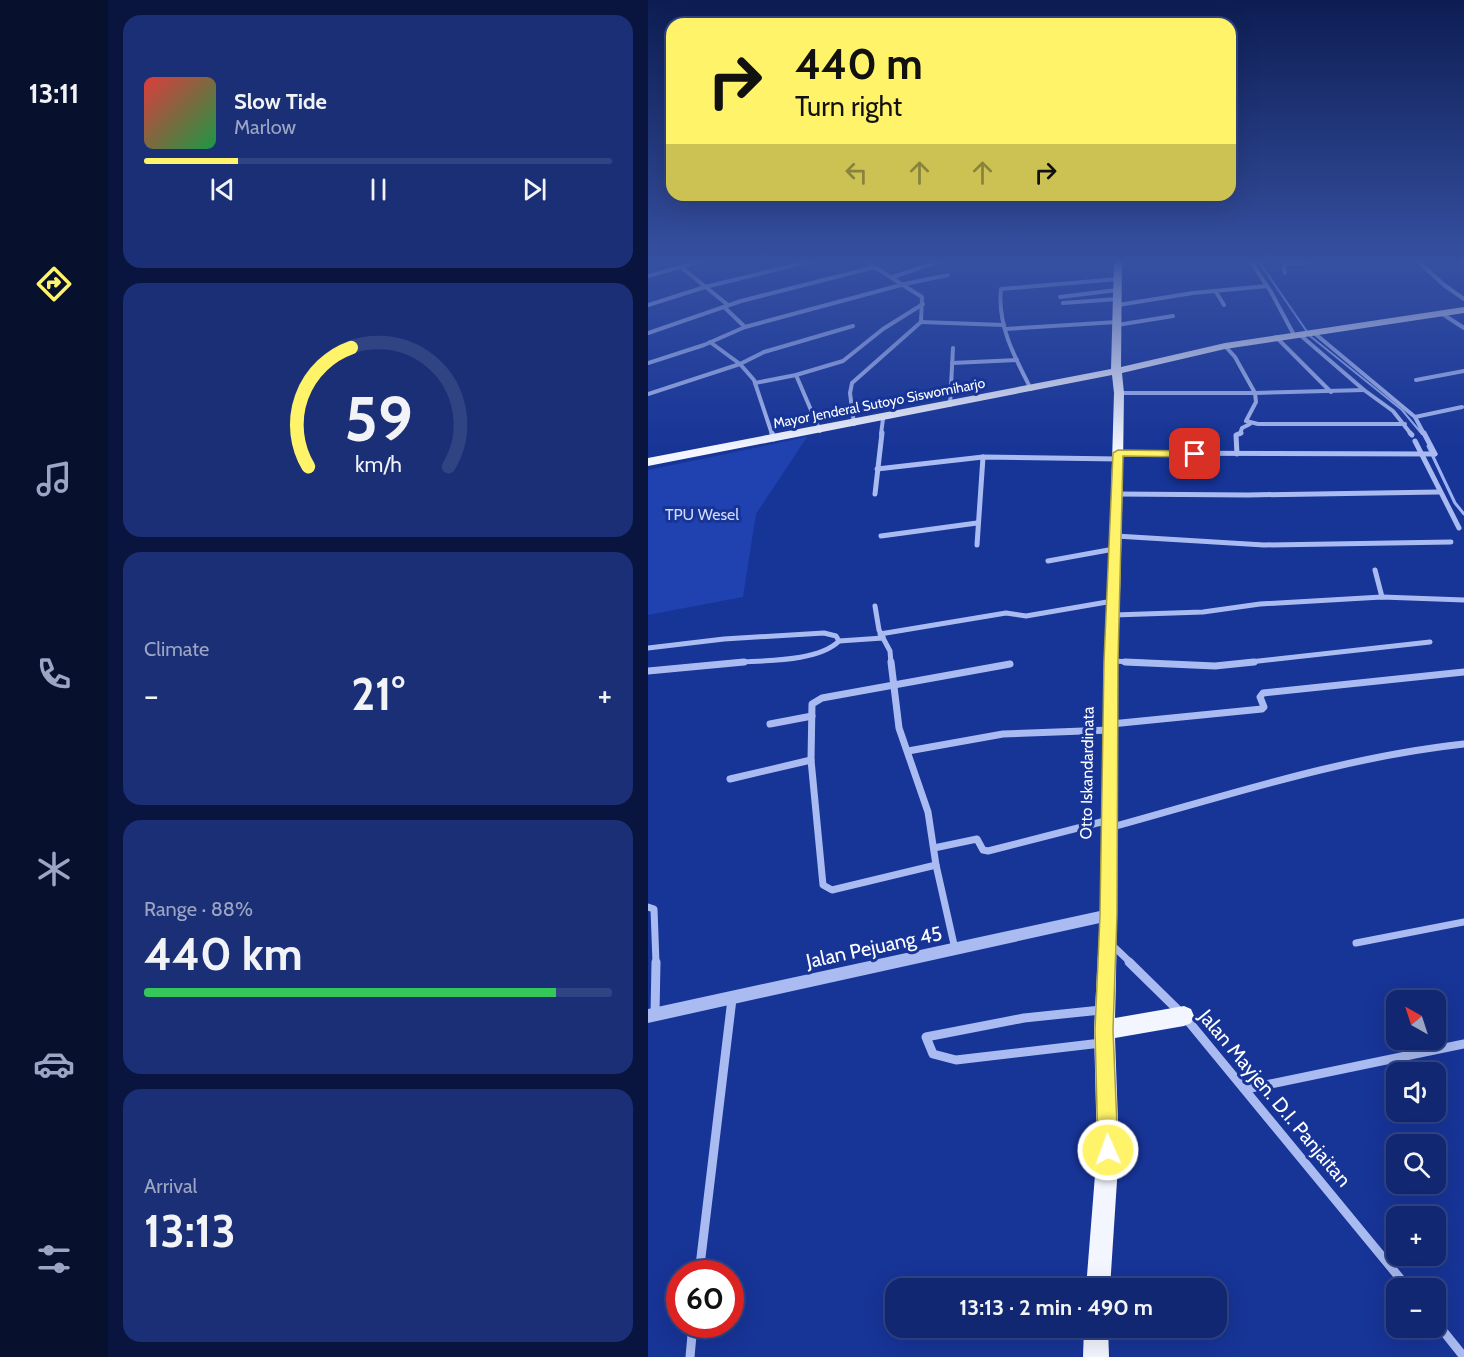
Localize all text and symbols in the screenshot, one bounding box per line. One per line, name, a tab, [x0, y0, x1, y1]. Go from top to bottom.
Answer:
text: 440 m	[795, 38, 923, 90]
icon: right	[696, 42, 774, 120]
text: 13:11	[29, 77, 79, 110]
text: Slow Tide	[234, 88, 327, 115]
text: Turn right	[795, 90, 902, 123]
text: Marlow	[234, 115, 296, 139]
icon: left	[840, 156, 873, 189]
icon: ahead	[903, 156, 936, 189]
icon: ahead	[966, 156, 999, 189]
icon: right	[1029, 156, 1062, 189]
icon: previous	[206, 173, 239, 206]
icon: pause	[362, 173, 395, 206]
icon: next	[518, 173, 551, 206]
icon: directions	[33, 263, 75, 305]
street label: Mayor Jenderal Sutoyo Siswomiharjo	[772, 374, 987, 432]
text: 59	[344, 381, 412, 457]
pin	[1169, 428, 1220, 479]
icon: arrive	[1178, 437, 1211, 470]
text: km/h	[355, 452, 401, 478]
icon: music	[33, 458, 75, 500]
park label: TPU Wesel	[665, 505, 739, 524]
text: Climate	[144, 637, 209, 661]
icon: phone	[33, 653, 75, 695]
text: 21°	[351, 667, 405, 721]
text: −	[144, 675, 159, 715]
text: +	[597, 675, 612, 715]
street label: Otto Iskandardinata	[1076, 706, 1098, 840]
icon: climate	[33, 848, 75, 890]
text: Range · 88%	[144, 897, 253, 921]
street label: Jalan Pejuang 45	[803, 921, 944, 973]
text: 440 km	[144, 927, 303, 981]
north arrow	[1386, 990, 1446, 1050]
map controls	[1386, 990, 1446, 1338]
street label: Jalan Mayjen. D.I. Panjaitan	[1193, 1004, 1356, 1191]
icon: car	[33, 1043, 75, 1085]
button: sound	[1386, 1062, 1446, 1122]
position arrow	[1076, 1118, 1140, 1182]
button: search	[1386, 1134, 1446, 1194]
text: Arrival	[144, 1174, 197, 1198]
text: 13:13	[144, 1204, 236, 1258]
button: +	[1386, 1206, 1446, 1266]
icon: filters	[33, 1238, 75, 1280]
speed limit sign: 60	[666, 1260, 744, 1338]
button: −	[1386, 1278, 1446, 1338]
text: 13:13 · 2 min · 490 m	[959, 1294, 1153, 1321]

